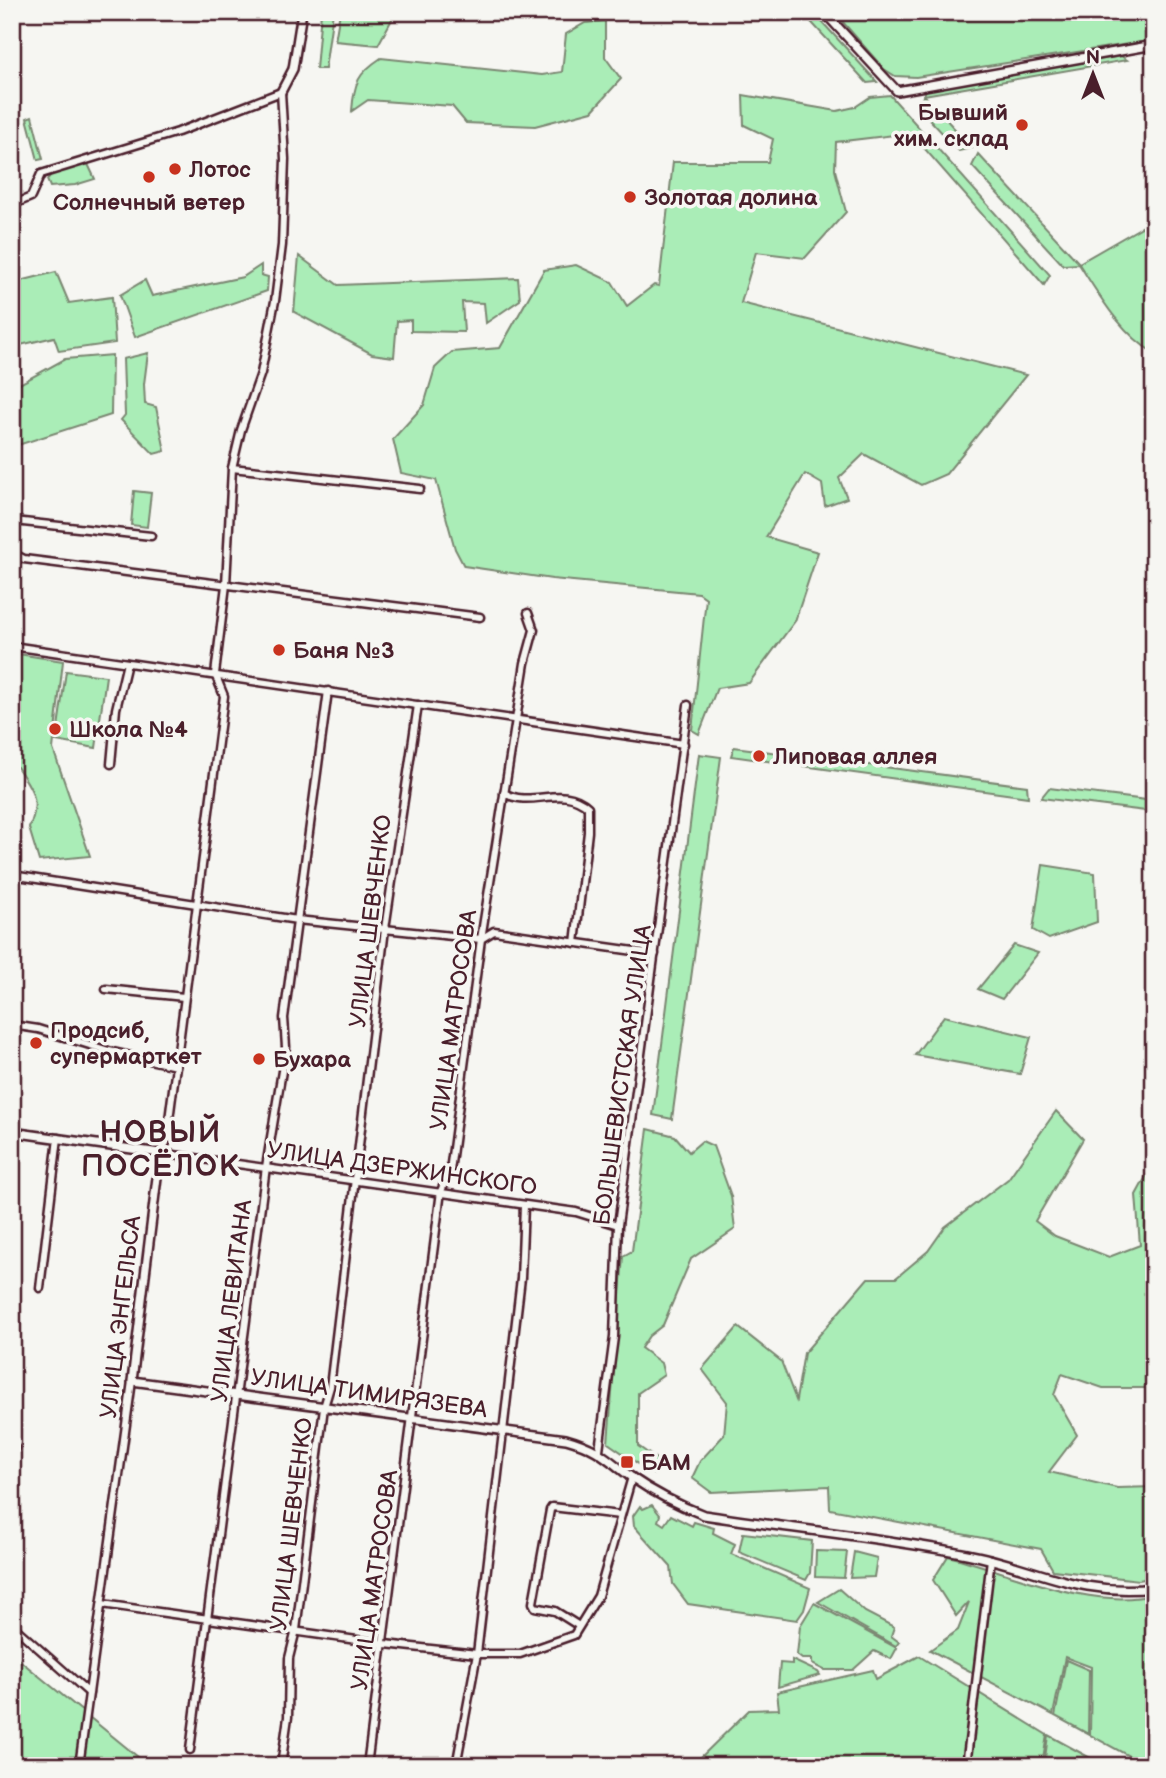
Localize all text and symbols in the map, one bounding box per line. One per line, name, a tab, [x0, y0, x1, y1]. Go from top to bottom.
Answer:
north arrow	[1058, 38, 1128, 108]
text: N	[1086, 47, 1100, 70]
place label: Бывший хим. склад	[894, 99, 1008, 153]
marker: Бывший хим. склад	[1014, 117, 1030, 133]
place label: Лотос	[188, 156, 251, 184]
marker: Лотос	[167, 161, 183, 177]
marker: Солнечный ветер	[141, 169, 157, 185]
place label: Золотая долина	[644, 184, 818, 212]
place label: Солнечный ветер	[53, 189, 246, 217]
marker: Золотая долина	[622, 189, 638, 205]
place label: Баня №3	[293, 637, 394, 665]
marker: Баня №3	[271, 642, 287, 658]
place label: Школа №4	[69, 716, 188, 744]
marker: Школа №4	[47, 721, 63, 737]
place label: Липовая аллея	[772, 743, 937, 771]
marker: Липовая аллея	[751, 748, 767, 764]
street label: УЛИЦА ШЕВЧЕНКО	[344, 813, 398, 1029]
street label: УЛИЦА МАТРОСОВА	[425, 908, 483, 1132]
street label: БОЛЬШЕВИСТСКАЯ УЛИЦА	[588, 923, 658, 1227]
place label: Продсиб, супермарткет	[50, 1017, 202, 1071]
marker: Продсиб, супермарткет	[28, 1035, 44, 1051]
place label: Бухара	[273, 1046, 351, 1074]
marker: Бухара	[251, 1051, 267, 1067]
district label: НОВЫЙ ПОСЁЛОК	[81, 1113, 241, 1185]
street label: УЛИЦА ДЗЕРЖИНСКОГО	[265, 1136, 539, 1202]
street label: УЛИЦА ЛЕВИТАНА	[206, 1198, 258, 1404]
street label: УЛИЦА ЭНГЕЛЬСА	[95, 1214, 147, 1420]
street label: УЛИЦА ТИМИРЯЗЕВА	[249, 1364, 489, 1424]
street label: УЛИЦА ШЕВЧЕНКО	[265, 1416, 319, 1632]
place label: БАМ	[641, 1449, 691, 1477]
marker: БАМ	[619, 1454, 635, 1470]
street label: УЛИЦА МАТРОСОВА	[346, 1468, 404, 1692]

